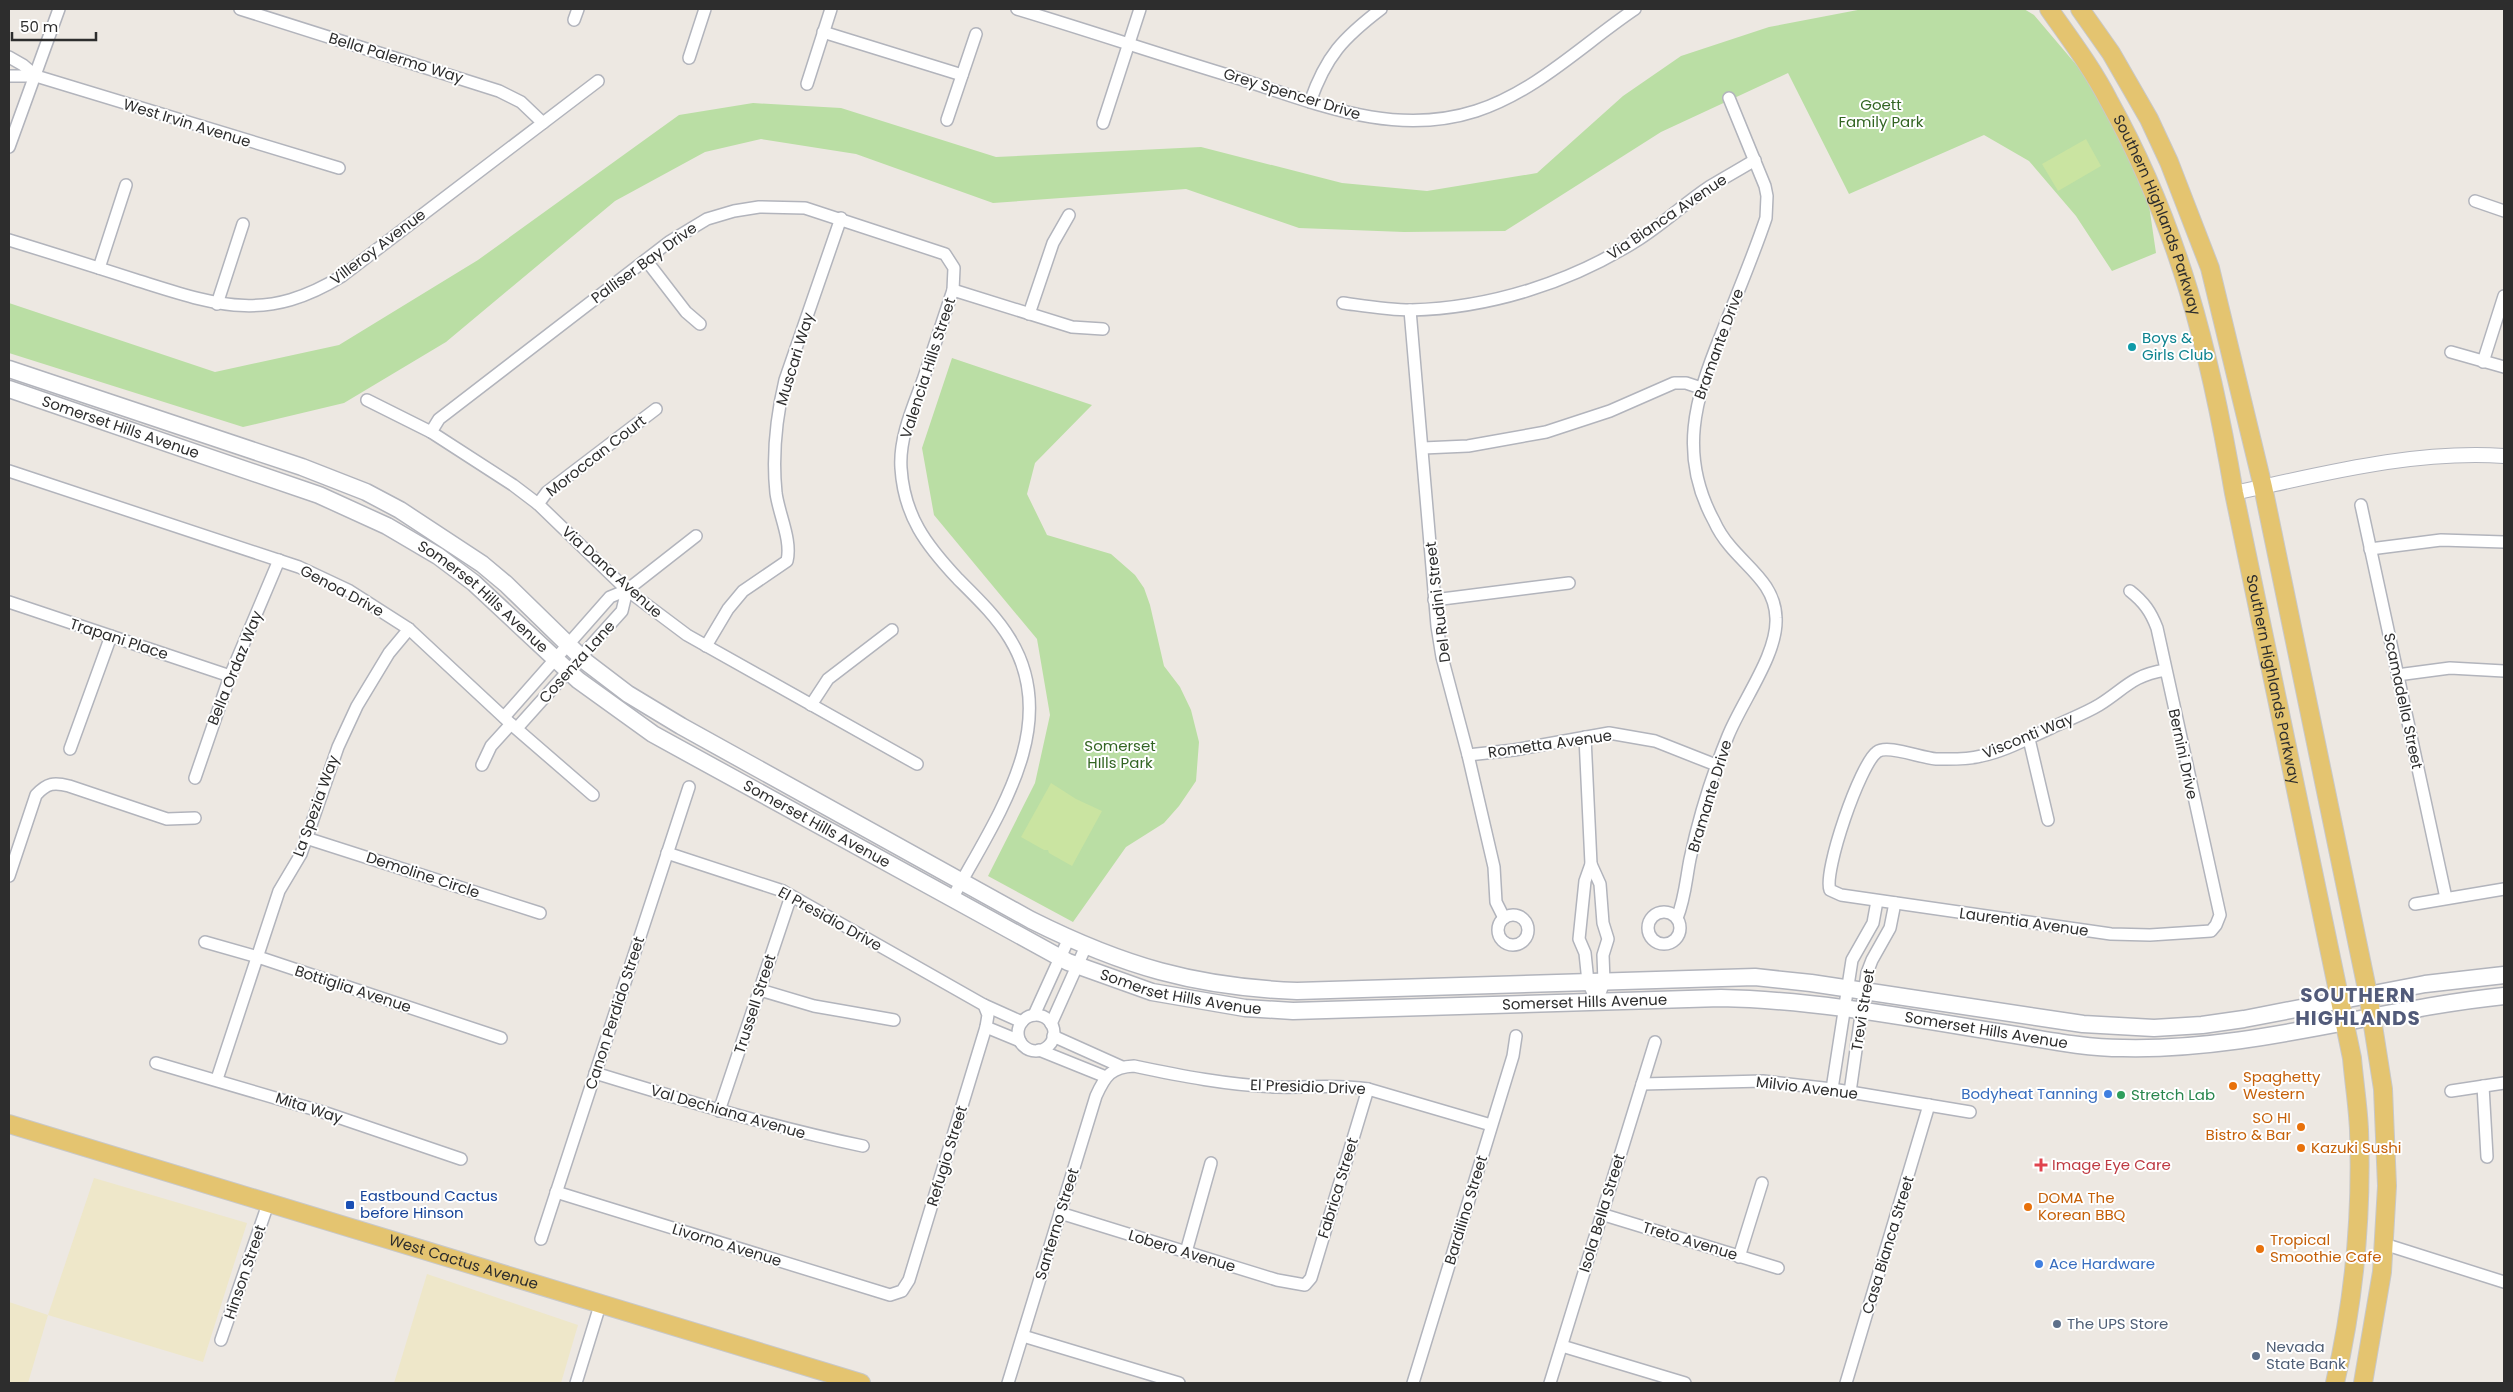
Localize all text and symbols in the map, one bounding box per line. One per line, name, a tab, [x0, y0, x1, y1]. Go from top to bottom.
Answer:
scale bar	[12, 10, 96, 42]
text: 50 m	[20, 16, 58, 37]
street label: Bella Palermo Way	[326, 27, 467, 88]
street label: Grey Spencer Drive	[1221, 63, 1363, 124]
street label: West Irvin Avenue	[121, 93, 254, 152]
park label: Goett Family Park	[1838, 94, 1924, 132]
street label: Southern Highlands Parkway	[2108, 111, 2206, 318]
street label: Via Bianca Avenue	[1603, 169, 1731, 264]
street label: Villeroy Avenue	[326, 204, 430, 289]
street label: Palliser Bay Drive	[587, 217, 701, 308]
street label: Bramante Drive	[1689, 286, 1748, 402]
street label: Valencia Hills Street	[895, 295, 960, 441]
street label: Muscari Way	[770, 309, 819, 408]
place label: Boys & Girls Club	[2142, 327, 2214, 365]
marker: Boys & Girls Club	[2126, 341, 2138, 353]
street label: Somerset Hills Avenue	[39, 390, 202, 463]
street label: Moroccan Court	[541, 410, 650, 501]
street label: Via Dana Avenue	[557, 521, 667, 623]
street label: Somerset Hills Avenue	[414, 535, 553, 657]
street label: Del Rudini Street	[1420, 541, 1455, 664]
street label: Genoa Drive	[297, 560, 388, 621]
street label: Southern Highlands Parkway	[2241, 572, 2306, 787]
street label: Bella Ordaz Way	[202, 607, 267, 728]
street label: Trapani Place	[67, 613, 171, 664]
street label: Cosenza Lane	[534, 616, 619, 707]
street label: Scamadella Street	[2379, 631, 2428, 771]
street label: Bernini Drive	[2164, 707, 2203, 801]
street label: Visconti Way	[1979, 708, 2077, 763]
street label: Rometta Avenue	[1487, 724, 1613, 763]
park label: Somerset HIlls Park	[1084, 735, 1156, 773]
street label: Bramante Drive	[1682, 737, 1737, 855]
street label: La Spezia Way	[287, 752, 344, 860]
street label: Somerset Hills Avenue	[740, 775, 894, 873]
street label: Demoline Circle	[364, 846, 483, 903]
street label: El Presidio Drive	[775, 881, 886, 956]
street label: Laurentia Avenue	[1958, 902, 2090, 941]
street label: Canon Perdido Street	[580, 934, 649, 1092]
street label: Trussell Street	[729, 951, 781, 1056]
street label: Bottiglia Avenue	[292, 960, 414, 1017]
street label: Somerset Hills Avenue	[1097, 963, 1262, 1019]
street label: Trevi Street	[1846, 967, 1879, 1053]
district label: SOUTHERN HIGHLANDS	[2295, 981, 2421, 1032]
street label: Somerset Hills Avenue	[1502, 989, 1667, 1015]
street label: Somerset Hills Avenue	[1903, 1006, 2069, 1053]
place label: Spaghetty Western	[2243, 1066, 2321, 1104]
street label: Milvio Avenue	[1755, 1071, 1859, 1104]
street label: El Presidio Drive	[1250, 1074, 1366, 1099]
street label: Val Dechiana Avenue	[648, 1079, 808, 1144]
marker: Spaghetty Western	[2227, 1080, 2239, 1092]
place label: Bodyheat Tanning	[1961, 1083, 2098, 1104]
place label: Stretch Lab	[2131, 1084, 2215, 1105]
street label: Mita Way	[273, 1087, 346, 1128]
marker: Bodyheat Tanning	[2102, 1088, 2114, 1100]
marker: Stretch Lab	[2115, 1089, 2127, 1101]
street label: Refugio Street	[921, 1103, 972, 1209]
place label: SO HI Bistro & Bar	[2206, 1107, 2291, 1145]
marker: SO HI Bistro & Bar	[2295, 1121, 2307, 1133]
street label: Fabrica Street	[1312, 1135, 1363, 1241]
place label: Kazuki Sushi	[2311, 1137, 2402, 1158]
marker: Kazuki Sushi	[2295, 1142, 2307, 1154]
street label: Isola Bella Street	[1574, 1151, 1630, 1275]
street label: Bardilino Street	[1439, 1153, 1492, 1267]
place label: Image Eye Care	[2052, 1154, 2171, 1175]
marker: Image Eye Care	[2034, 1158, 2048, 1172]
street label: Santerno Street	[1030, 1165, 1084, 1282]
street label: Casa Bianca Street	[1857, 1173, 1919, 1317]
place label: Eastbound Cactus before Hinson	[360, 1185, 498, 1223]
place label: DOMA The Korean BBQ	[2038, 1187, 2126, 1225]
marker: Eastbound Cactus before Hinson	[344, 1199, 356, 1211]
marker: DOMA The Korean BBQ	[2022, 1201, 2034, 1213]
street label: Treto Avenue	[1640, 1216, 1740, 1265]
street label: Livorno Avenue	[670, 1218, 784, 1271]
street label: Hinson Street	[219, 1222, 271, 1322]
street label: Lobero Avenue	[1126, 1224, 1238, 1277]
street label: West Cactus Avenue	[386, 1229, 541, 1294]
place label: Tropical Smoothie Cafe	[2270, 1229, 2381, 1267]
marker: Tropical Smoothie Cafe	[2254, 1243, 2266, 1255]
place label: Ace Hardware	[2049, 1253, 2155, 1274]
marker: Ace Hardware	[2033, 1258, 2045, 1270]
place label: The UPS Store	[2067, 1313, 2168, 1334]
marker: The UPS Store	[2051, 1318, 2063, 1330]
place label: Nevada State Bank	[2266, 1336, 2346, 1374]
marker: Nevada State Bank	[2250, 1350, 2262, 1362]

